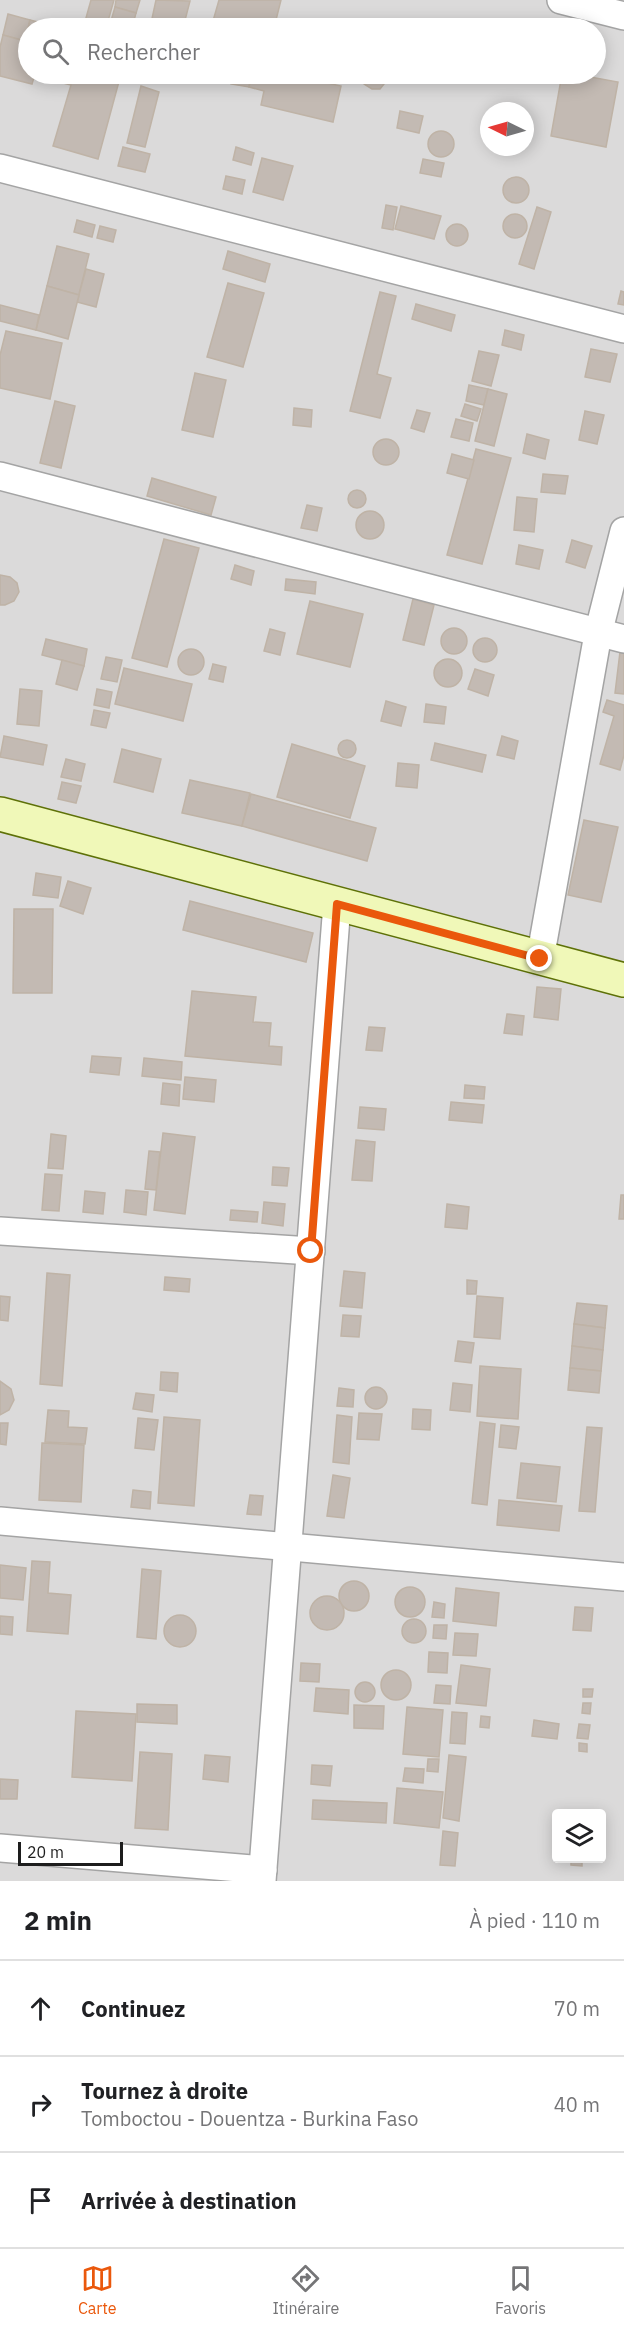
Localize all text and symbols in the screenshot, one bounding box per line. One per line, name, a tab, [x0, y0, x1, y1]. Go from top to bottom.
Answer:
search box	[18, 18, 606, 84]
icon: search	[39, 35, 72, 68]
text: Rechercher	[87, 37, 200, 66]
north arrow	[480, 102, 534, 156]
route end	[526, 945, 552, 971]
route start	[297, 1237, 323, 1263]
map controls	[552, 1809, 606, 1863]
button: layers	[552, 1809, 606, 1863]
scale bar	[18, 1839, 123, 1866]
text: 20 m	[27, 1842, 64, 1862]
text: 2 min	[24, 1903, 92, 1937]
text: À pied · 110 m	[469, 1907, 600, 1934]
icon: ahead	[24, 1992, 57, 2025]
text: Continuez	[81, 1994, 185, 2023]
text: 70 m	[554, 1995, 600, 2022]
text: Tournez à droite	[81, 2076, 248, 2105]
icon: right	[24, 2088, 57, 2121]
text: 40 m	[554, 2091, 600, 2118]
text: Tomboctou - Douentza - Burkina Faso	[81, 2105, 418, 2132]
icon: arrive	[24, 2184, 57, 2217]
text: Arrivée à destination	[81, 2186, 297, 2215]
tab: Carte	[78, 2262, 117, 2318]
tab: Itinéraire	[272, 2262, 339, 2318]
tab: Favoris	[495, 2262, 546, 2318]

